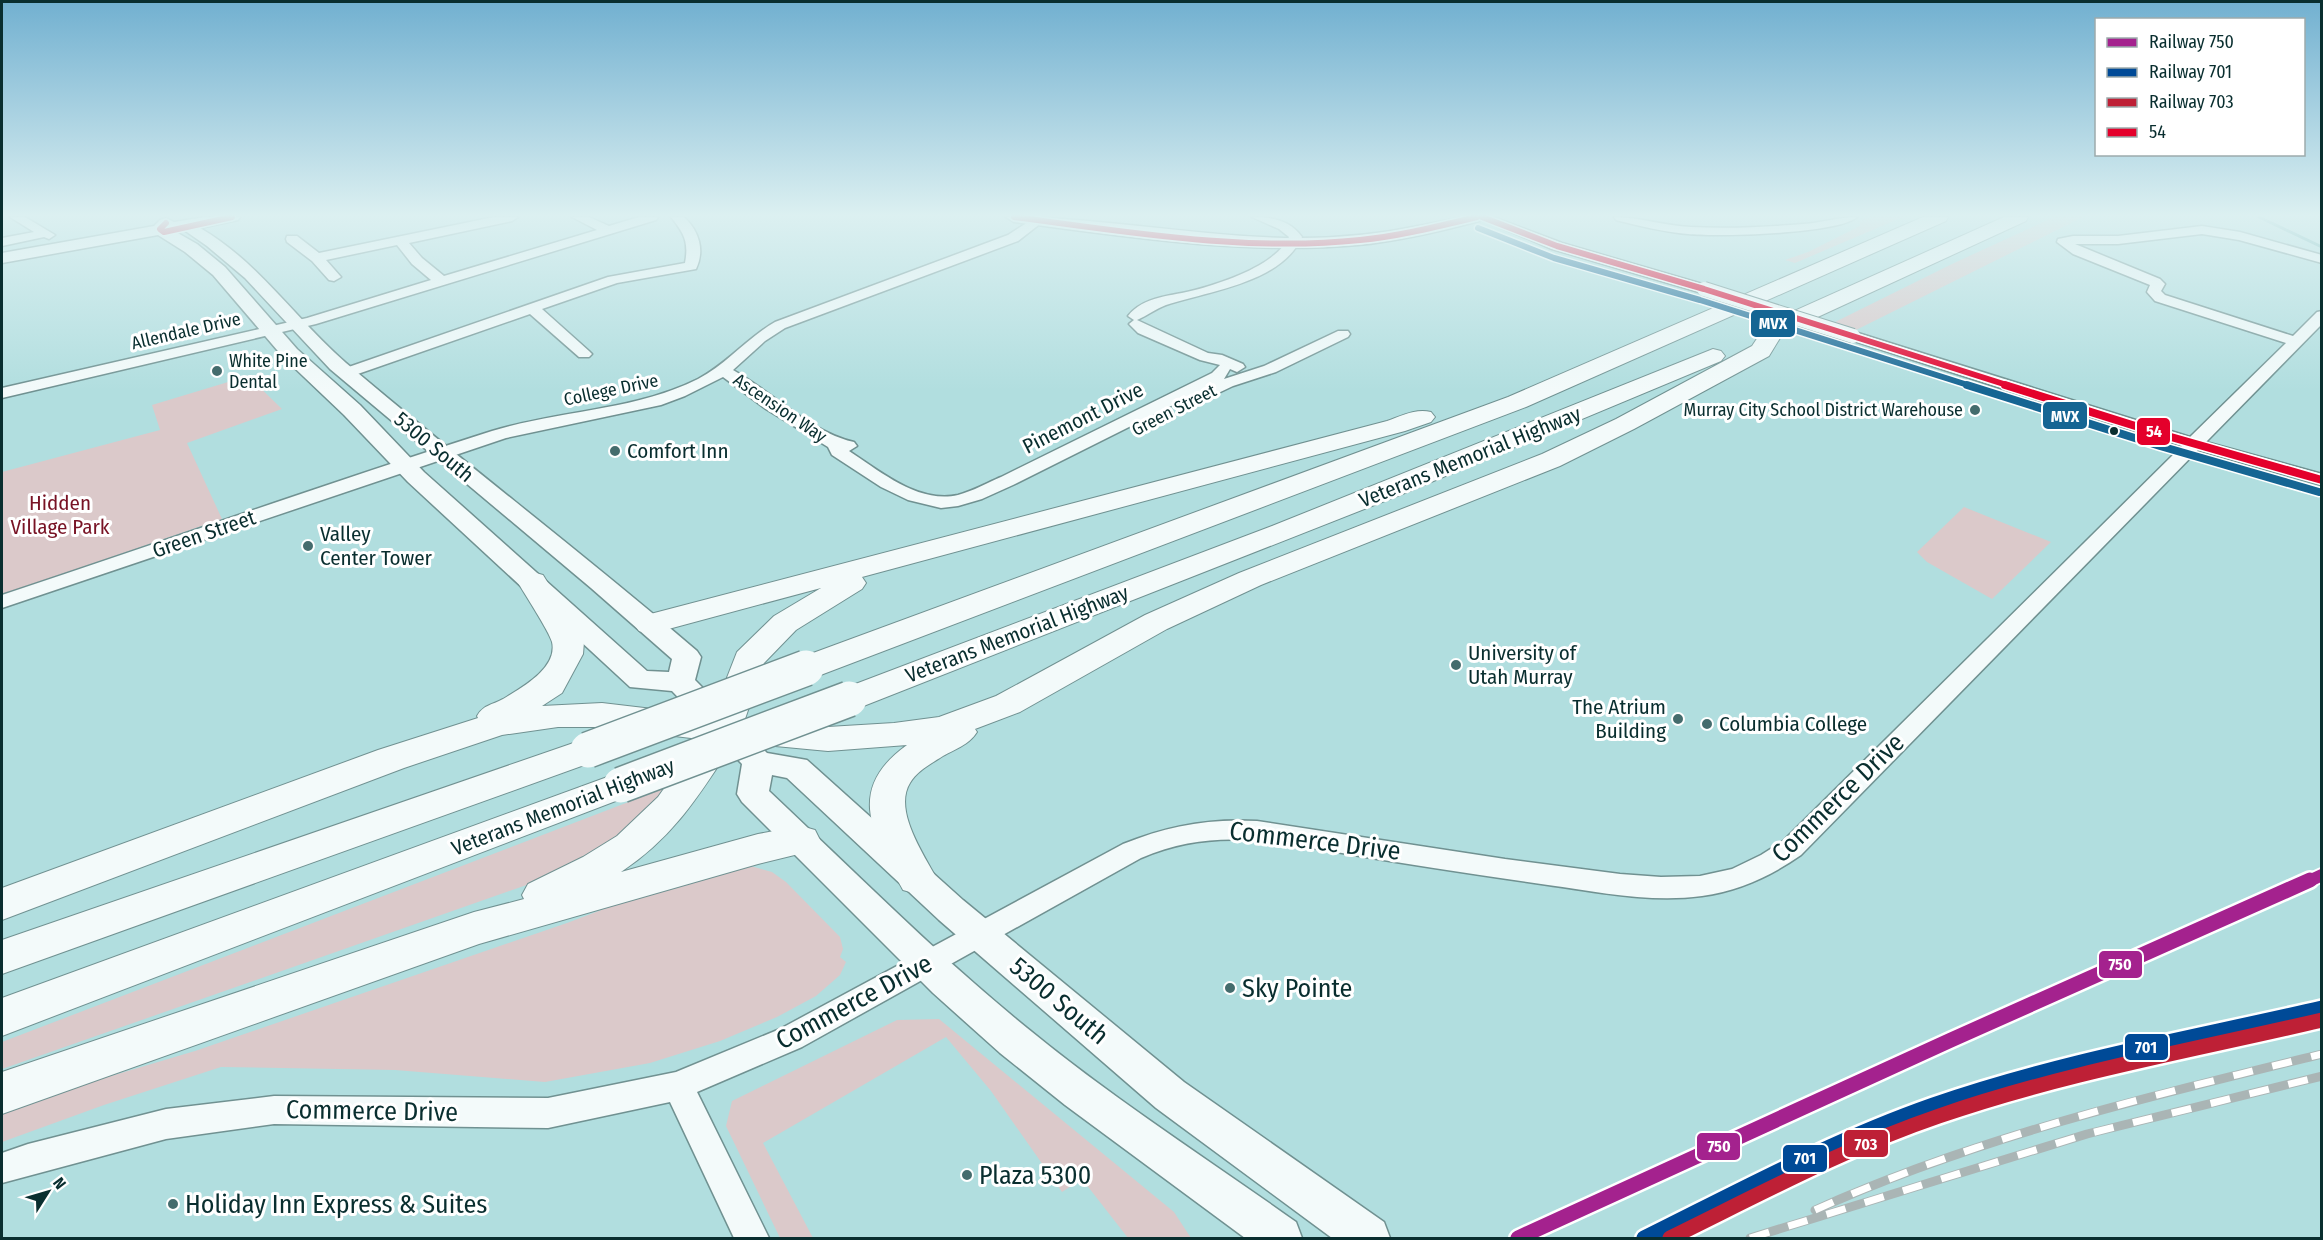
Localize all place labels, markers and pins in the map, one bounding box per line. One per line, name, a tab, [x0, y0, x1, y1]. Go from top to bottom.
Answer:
place label: White Pine Dental	[229, 350, 308, 393]
marker: White Pine Dental	[210, 364, 224, 378]
place label: Murray City School District Warehouse	[1684, 399, 1963, 421]
marker: Murray City School District Warehouse	[1968, 403, 1982, 417]
unlabelled marker	[2108, 425, 2120, 437]
place label: Comfort Inn	[627, 438, 728, 464]
marker: Comfort Inn	[608, 444, 622, 458]
place label: Valley Center Tower	[320, 521, 433, 571]
marker: Valley Center Tower	[301, 539, 315, 553]
place label: University of Utah Murray	[1468, 640, 1578, 690]
marker: University of Utah Murray	[1449, 658, 1463, 672]
place label: The Atrium Building	[1572, 694, 1666, 744]
place label: Columbia College	[1719, 711, 1867, 737]
marker: The Atrium Building	[1671, 712, 1685, 726]
marker: Columbia College	[1700, 717, 1714, 731]
place label: Sky Pointe	[1242, 973, 1352, 1004]
marker: Sky Pointe	[1223, 981, 1237, 995]
place label: Plaza 5300	[979, 1160, 1091, 1191]
marker: Plaza 5300	[960, 1168, 974, 1182]
place label: Holiday Inn Express & Suites	[185, 1189, 487, 1220]
marker: Holiday Inn Express & Suites	[166, 1197, 180, 1211]

